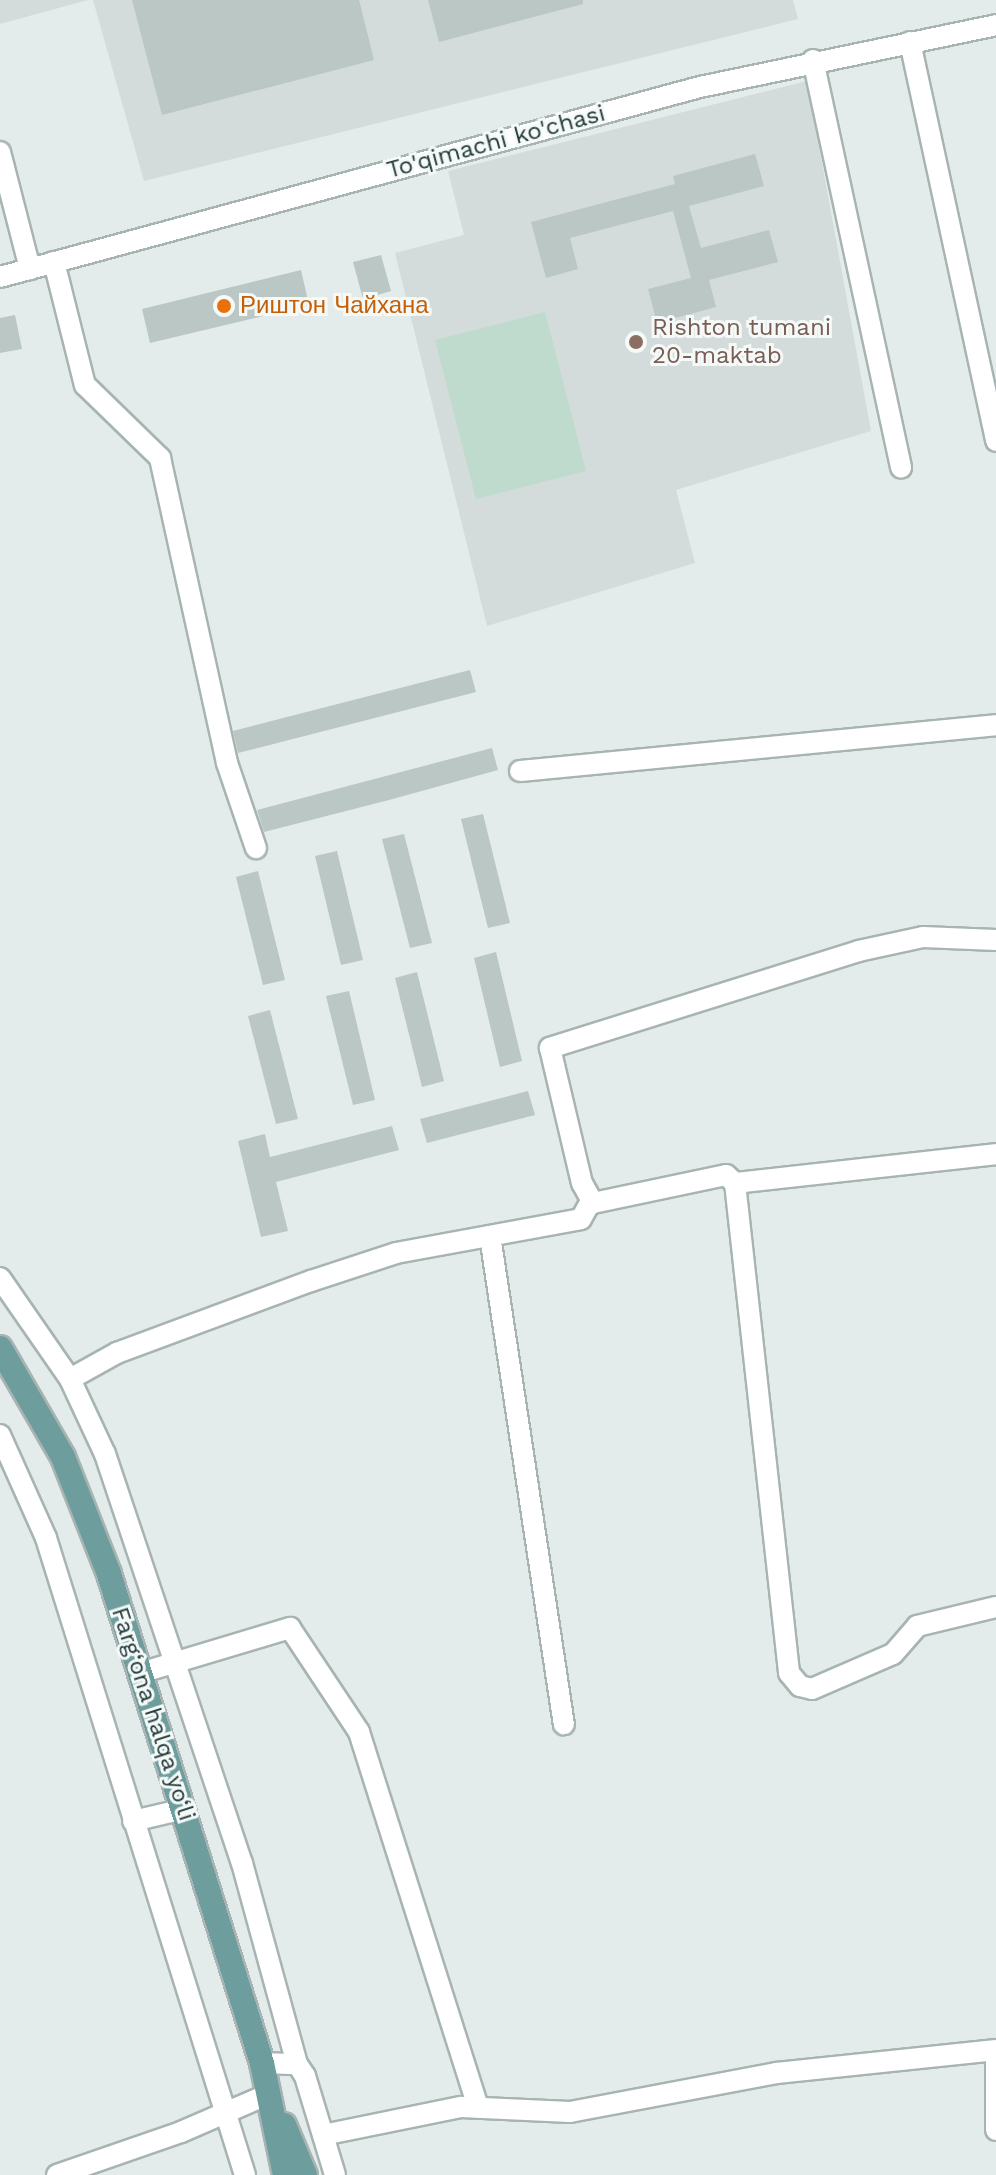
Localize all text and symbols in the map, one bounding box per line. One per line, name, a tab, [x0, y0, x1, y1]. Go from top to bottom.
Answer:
street label: To'qimachi ko'chasi	[384, 99, 608, 185]
place label: Риштон Чайхана	[240, 292, 429, 320]
marker: Риштон Чайхана	[215, 297, 233, 315]
place label: Rishton tumani 20-maktab	[652, 314, 832, 370]
marker: Rishton tumani 20-maktab	[627, 333, 645, 351]
street label: Farg‘ona halqa yo‘li	[105, 1603, 201, 1825]

